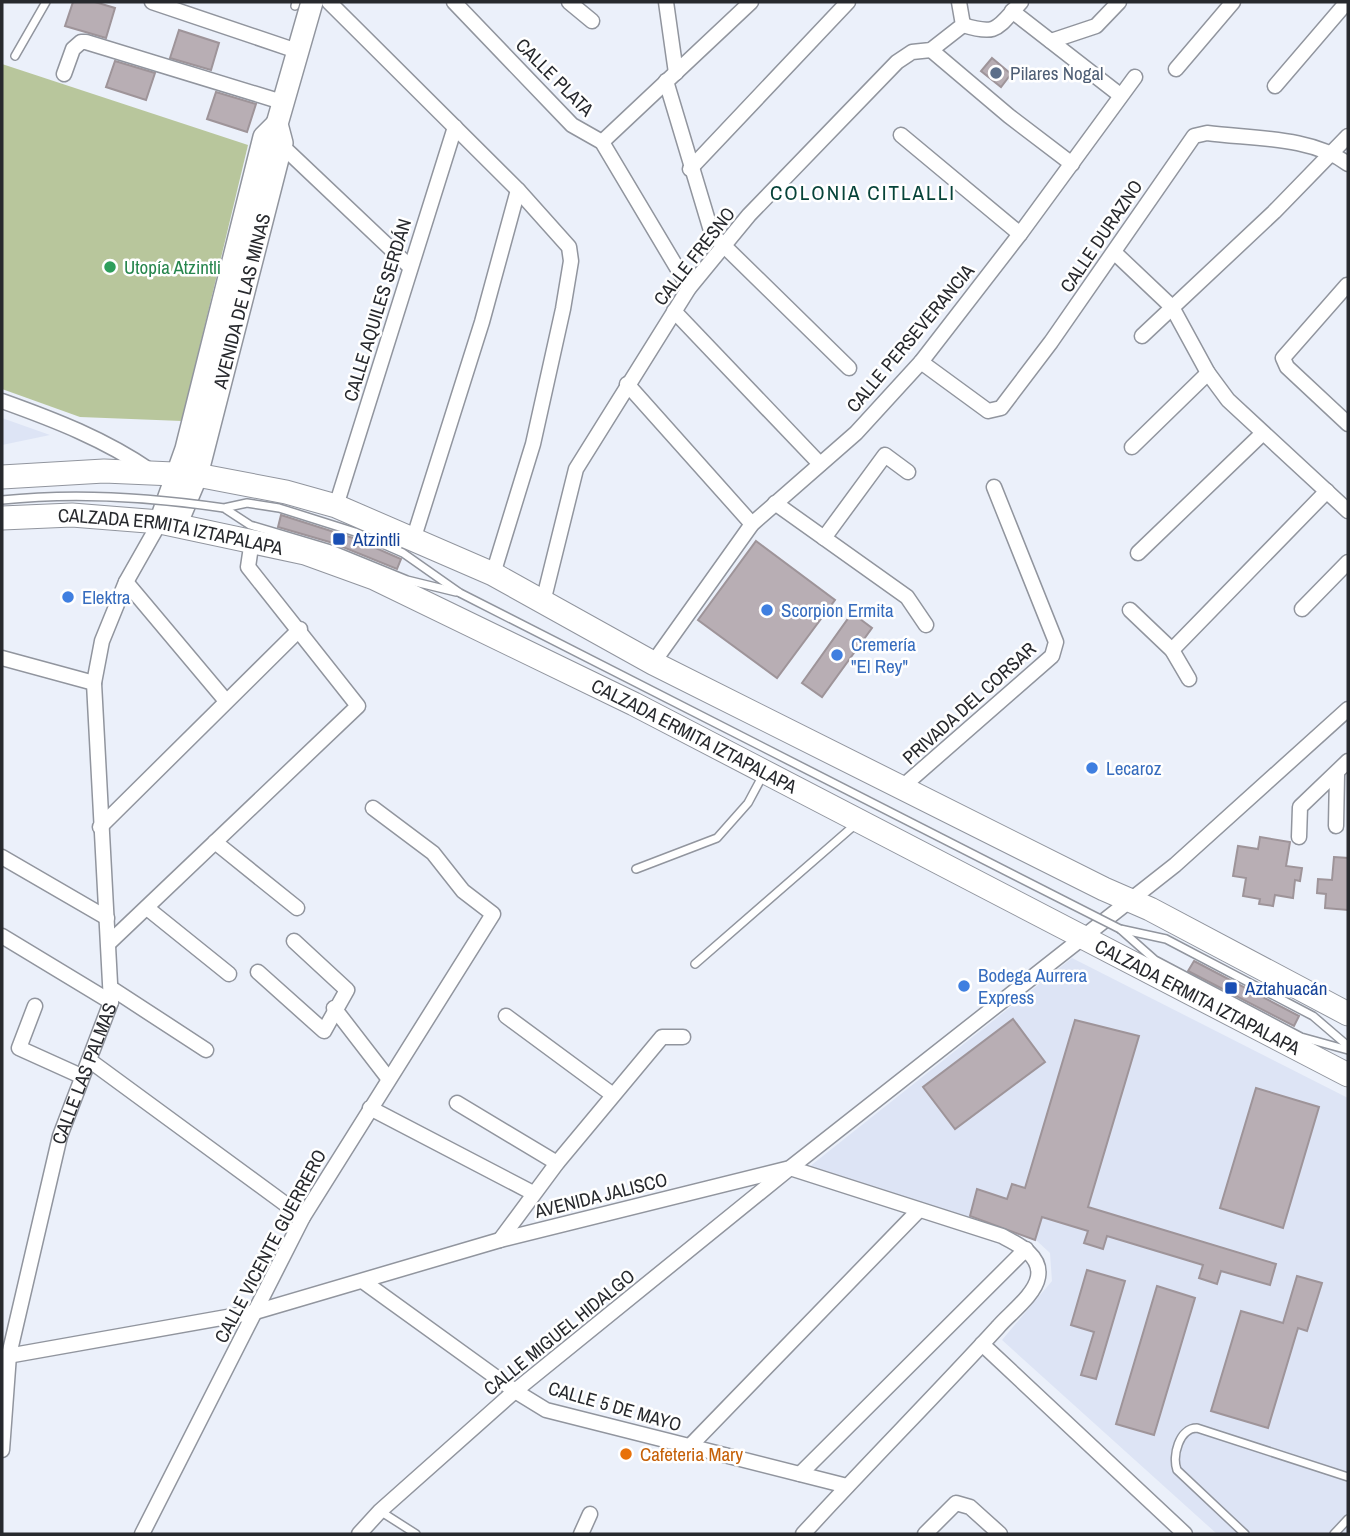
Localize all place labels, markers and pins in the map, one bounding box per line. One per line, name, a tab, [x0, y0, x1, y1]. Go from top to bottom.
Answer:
place label: Pilares Nogal	[1010, 60, 1104, 86]
marker: Pilares Nogal	[988, 65, 1004, 81]
place label: Utopía Atzintli	[124, 254, 221, 280]
marker: Utopía Atzintli	[102, 259, 118, 275]
place label: Atzintli	[352, 526, 401, 552]
marker: Atzintli	[331, 531, 347, 547]
place label: Elektra	[82, 584, 131, 610]
marker: Elektra	[60, 589, 76, 605]
place label: Scorpion Ermita	[781, 597, 894, 623]
marker: Scorpion Ermita	[759, 602, 775, 618]
place label: Cremería "El Rey"	[851, 631, 916, 679]
marker: Cremería "El Rey"	[829, 647, 845, 663]
place label: Lecaroz	[1106, 755, 1162, 781]
marker: Lecaroz	[1084, 760, 1100, 776]
place label: Bodega Aurrera Express	[978, 962, 1087, 1010]
place label: Aztahuacán	[1244, 975, 1327, 1001]
marker: Bodega Aurrera Express	[956, 978, 972, 994]
marker: Aztahuacán	[1223, 980, 1239, 996]
place label: Cafeteria Mary	[640, 1441, 743, 1467]
marker: Cafeteria Mary	[618, 1446, 634, 1462]

